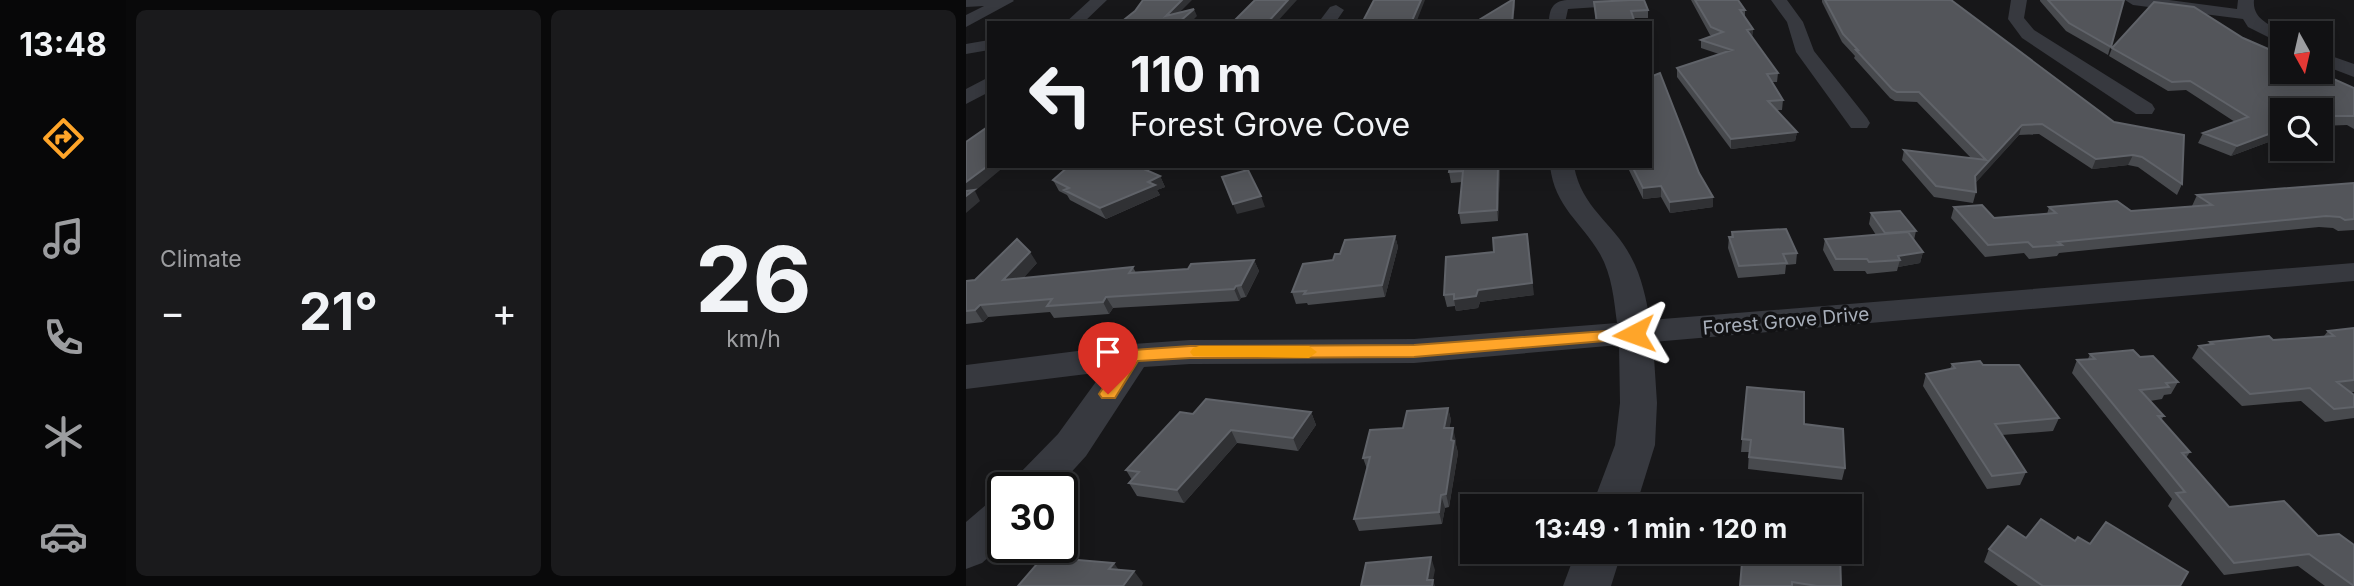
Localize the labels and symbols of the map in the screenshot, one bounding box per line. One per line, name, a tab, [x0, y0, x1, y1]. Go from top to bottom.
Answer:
north arrow	[2270, 21, 2333, 84]
position arrow	[1597, 297, 1671, 371]
street label: Forest Grove Drive	[1702, 302, 1870, 340]
pin	[1078, 322, 1138, 394]
speed limit sign: 30	[987, 472, 1078, 563]

